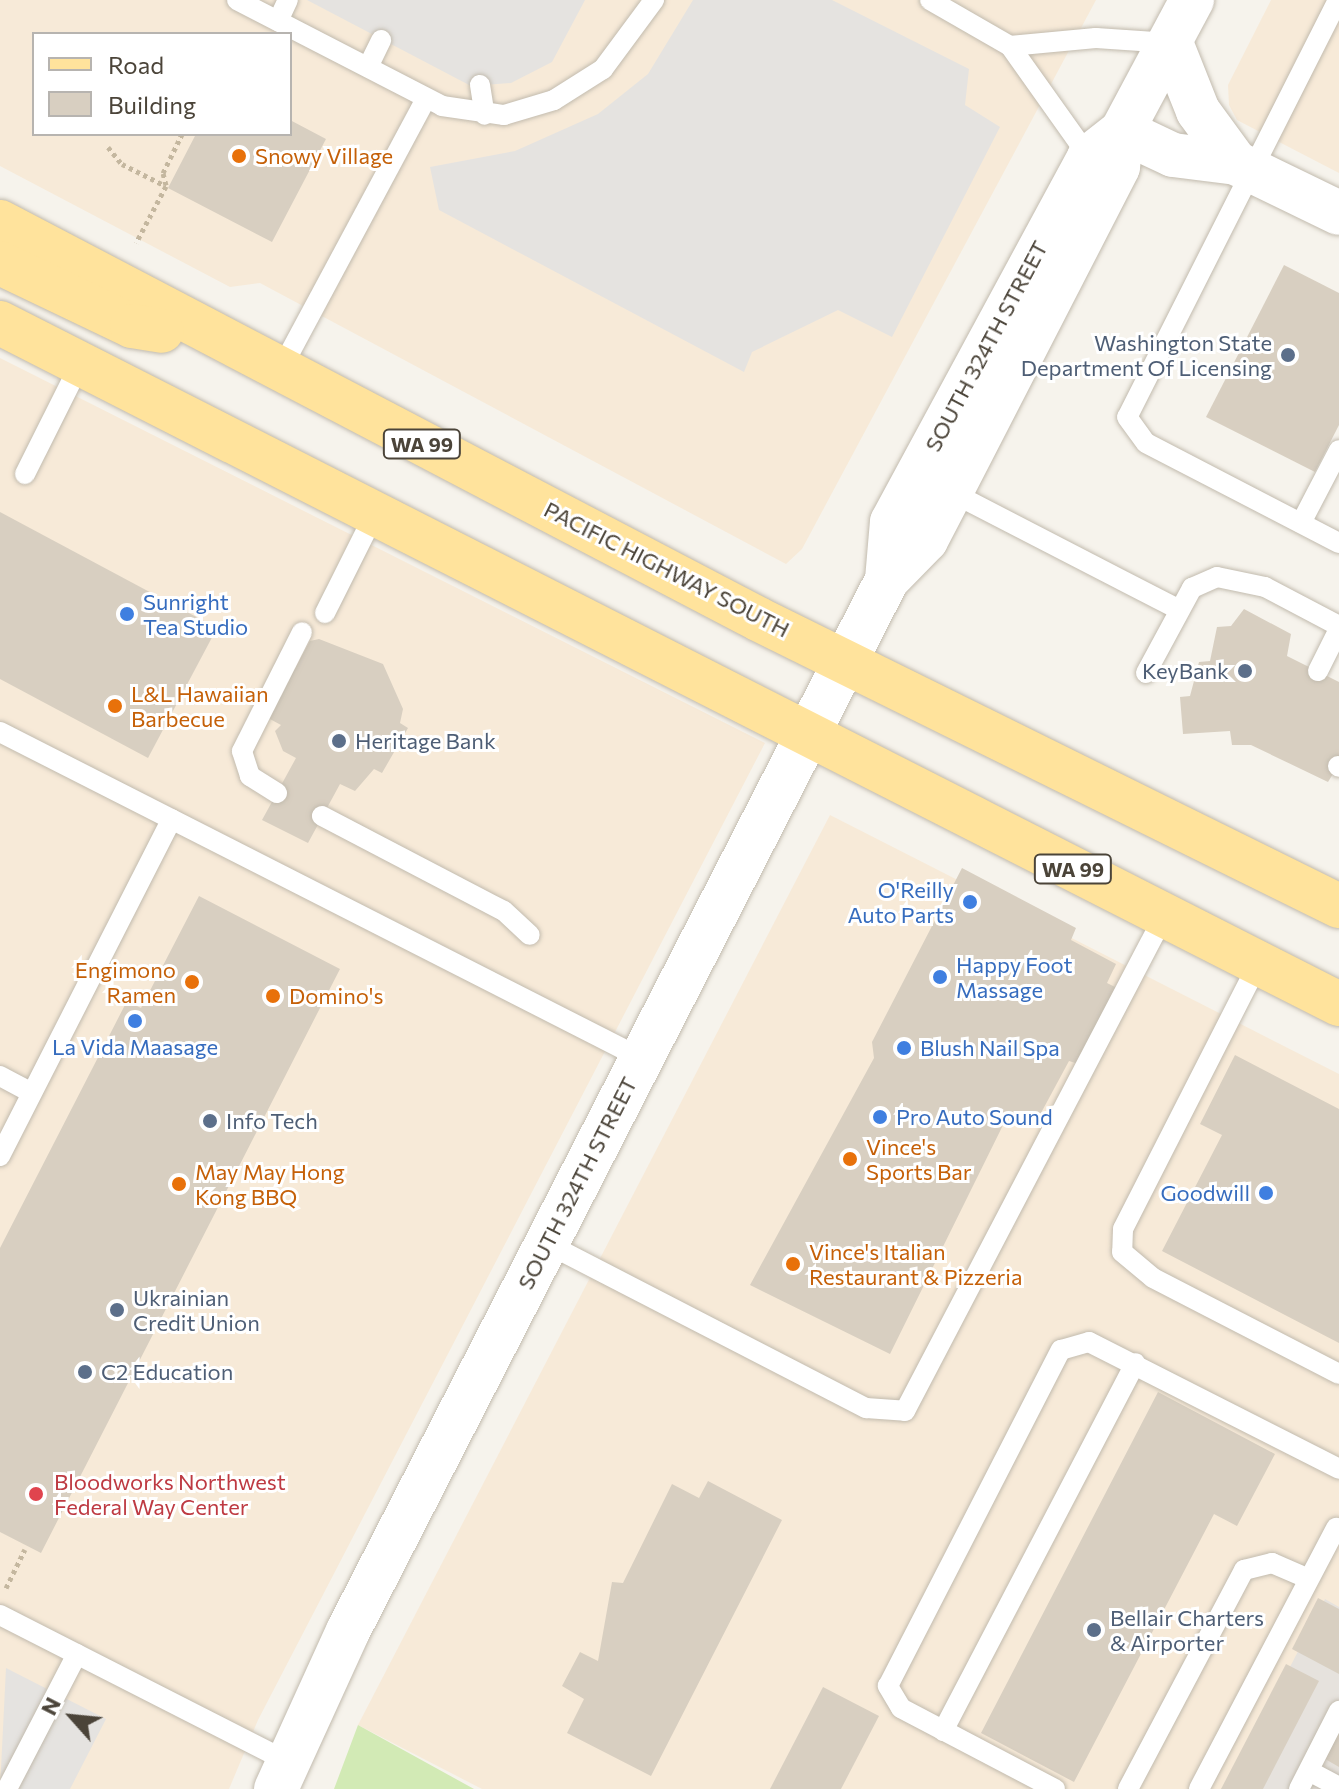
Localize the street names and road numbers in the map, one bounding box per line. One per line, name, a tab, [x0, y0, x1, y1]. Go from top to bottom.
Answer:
street label: SOUTH 324TH STREET	[919, 236, 1053, 456]
road number: WA 99	[382, 428, 462, 460]
street label: PACIFIC HIGHWAY SOUTH	[540, 496, 794, 642]
road number: WA 99	[1033, 853, 1113, 885]
street label: SOUTH 324TH STREET	[512, 1072, 642, 1294]

